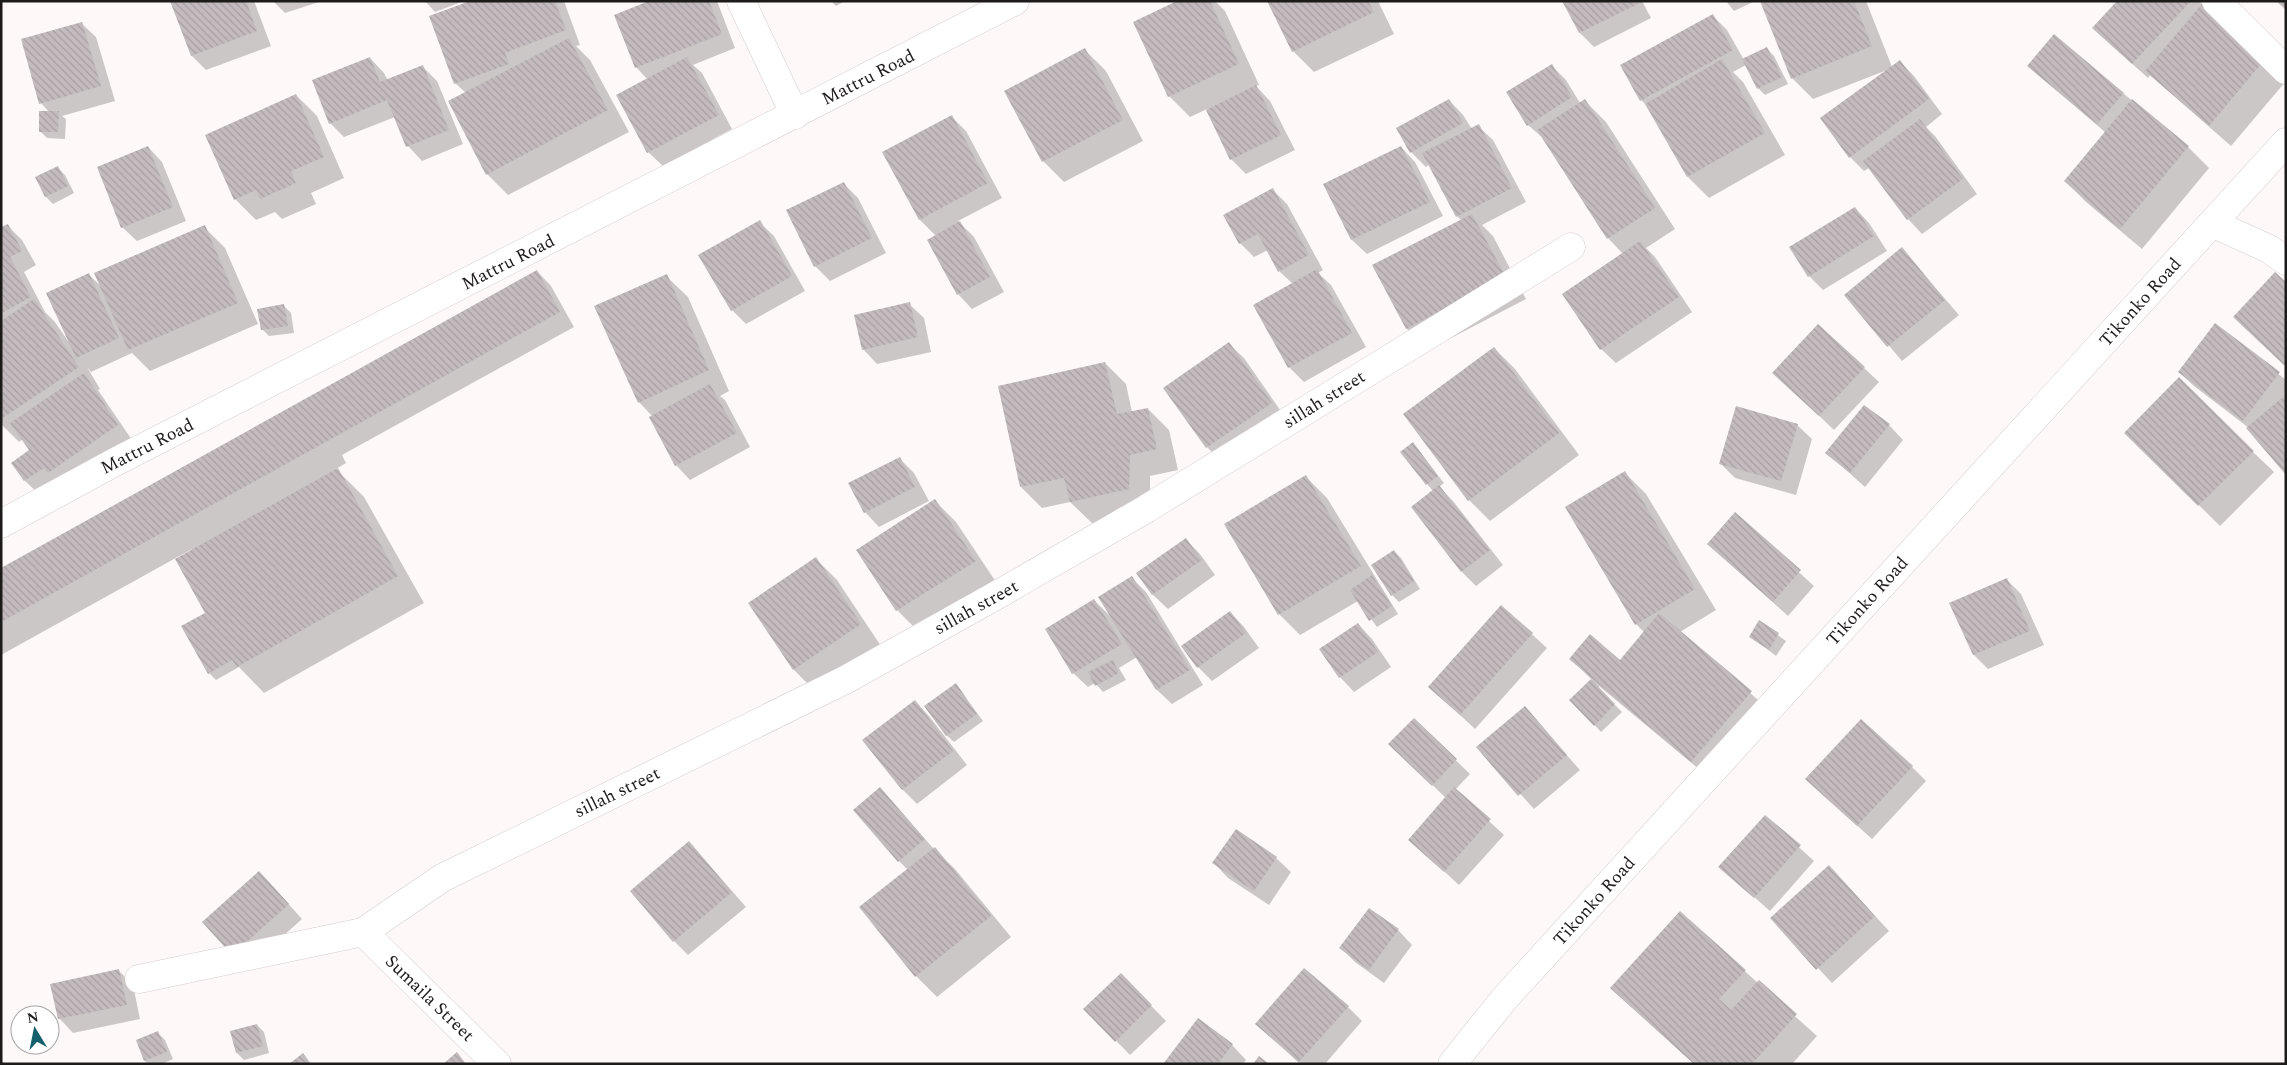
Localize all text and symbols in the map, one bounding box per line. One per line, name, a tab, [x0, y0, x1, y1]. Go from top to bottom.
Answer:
street label: Mattru Road	[817, 42, 919, 112]
street label: Mattru Road	[457, 227, 559, 297]
street label: Tikonko Road	[2093, 252, 2188, 353]
street label: sillah street	[1278, 363, 1371, 435]
street label: Mattru Road	[96, 411, 198, 481]
street label: Tikonko Road	[1820, 551, 1915, 652]
street label: sillah street	[929, 573, 1023, 642]
street label: sillah street	[570, 760, 665, 825]
street label: Tikonko Road	[1547, 851, 1642, 952]
street label: Sumaila Street	[379, 949, 481, 1048]
north arrow	[10, 1005, 60, 1055]
text: N	[25, 1006, 40, 1029]

